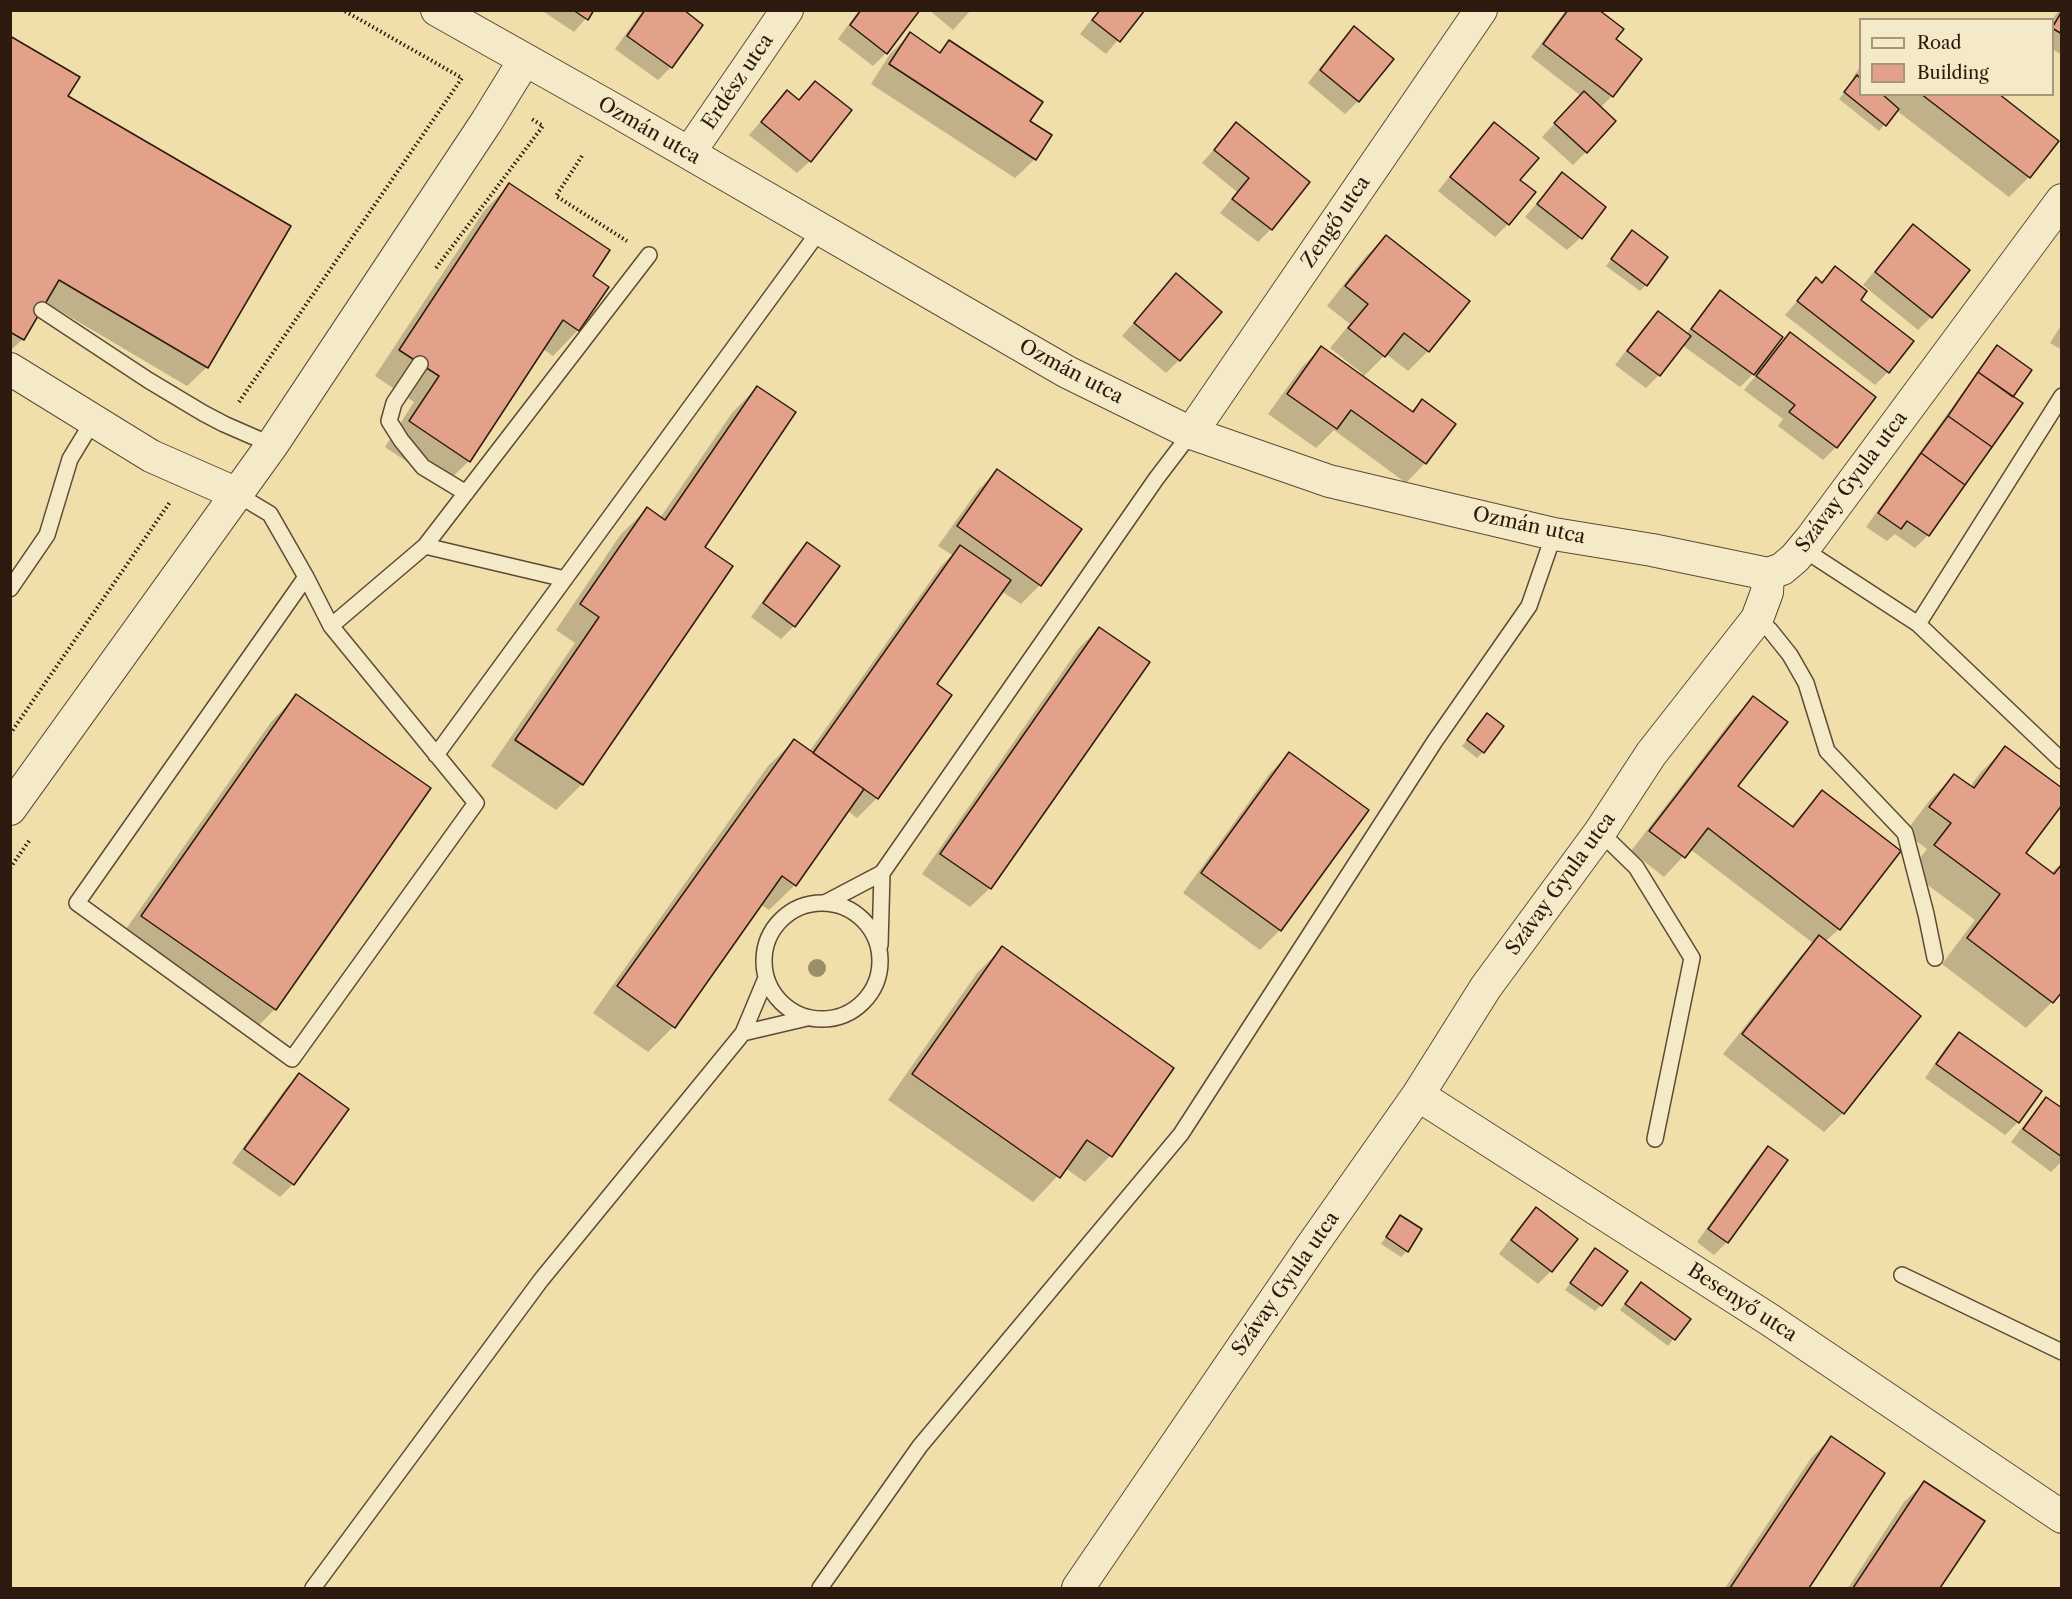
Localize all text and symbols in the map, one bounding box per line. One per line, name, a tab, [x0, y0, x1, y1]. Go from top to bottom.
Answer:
legend	[1859, 18, 2054, 96]
street label: Erdész utca	[697, 30, 779, 134]
text: Road	[1917, 32, 1962, 54]
text: Building	[1917, 62, 1989, 84]
street label: Ozmán utca	[593, 92, 705, 170]
street label: Zengő utca	[1296, 171, 1376, 273]
street label: Ozmán utca	[1015, 335, 1127, 409]
street label: Szávay Gyula utca	[1791, 407, 1913, 557]
street label: Ozmán utca	[1471, 502, 1587, 550]
street label: Szávay Gyula utca	[1501, 808, 1621, 960]
street label: Szávay Gyula utca	[1227, 1207, 1345, 1361]
street label: Besenyő utca	[1683, 1259, 1801, 1347]

